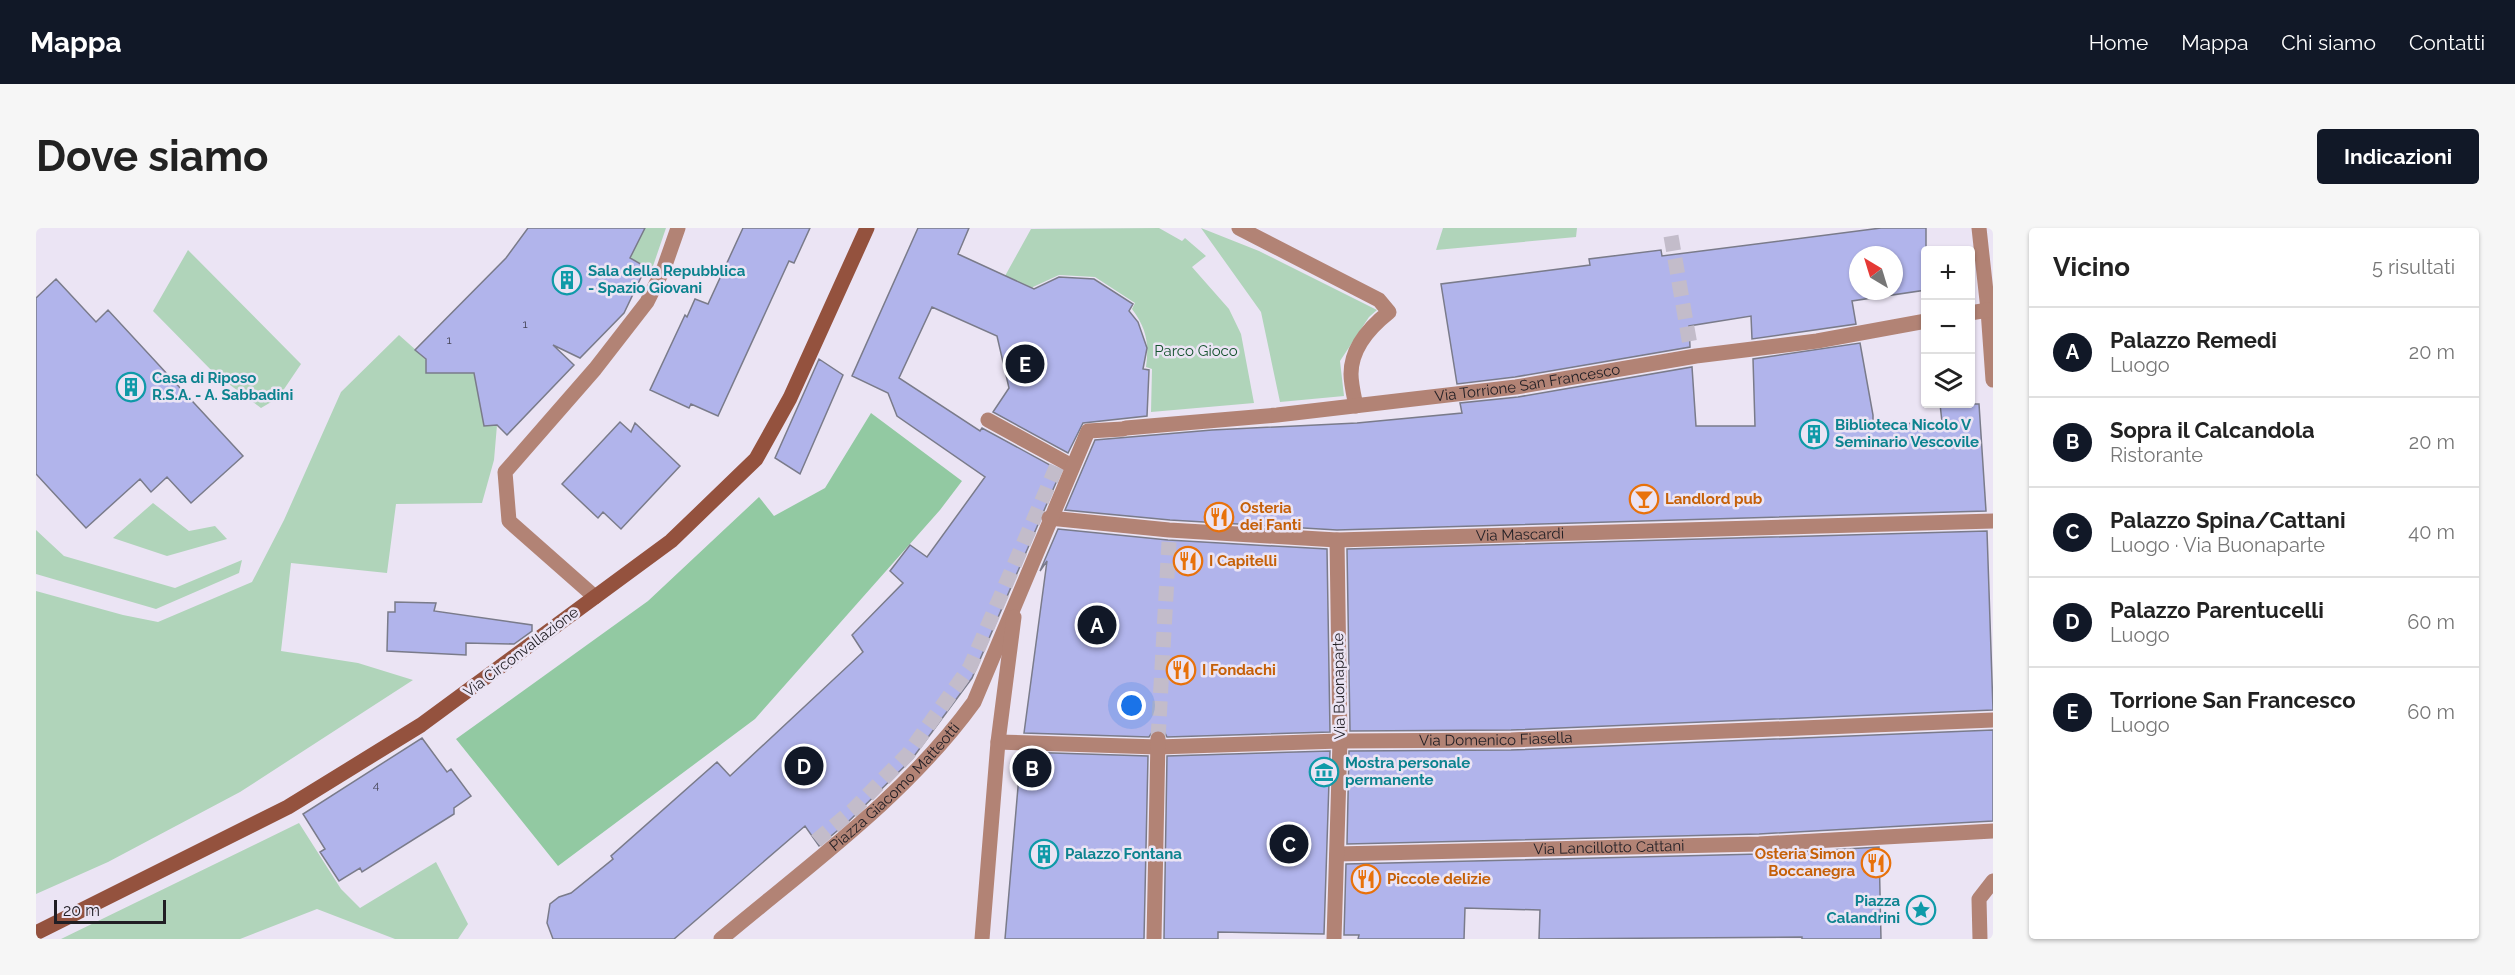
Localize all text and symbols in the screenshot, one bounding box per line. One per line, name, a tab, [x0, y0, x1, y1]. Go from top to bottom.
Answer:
text: Mappa	[30, 26, 122, 59]
text: Home	[2089, 30, 2148, 55]
text: Mappa	[2181, 30, 2248, 55]
text: Chi siamo	[2281, 30, 2376, 55]
text: Contatti	[2409, 30, 2485, 55]
button: Indicazioni	[2317, 129, 2479, 184]
text: Dove siamo	[36, 132, 268, 181]
north arrow	[1849, 246, 1903, 300]
map controls	[1921, 246, 1975, 408]
button: +	[1921, 246, 1975, 300]
text: Vicino	[2053, 252, 2130, 282]
text: 5 risultati	[2372, 255, 2455, 279]
place label: Sala della Repubblica - Spazio Giovani	[588, 262, 746, 297]
building icon: Sala della Repubblica - Spazio Giovani	[551, 264, 583, 296]
button: −	[1921, 300, 1975, 354]
house number: 1	[522, 317, 528, 331]
text: Palazzo Remedi	[2110, 327, 2277, 353]
house number: 1	[446, 333, 452, 347]
text: A	[2066, 340, 2079, 364]
text: 20 m	[2409, 340, 2455, 364]
pin: E	[1006, 342, 1044, 386]
park label: Parco Gioco	[1154, 342, 1238, 360]
text: Luogo	[2110, 353, 2170, 377]
button: layers	[1921, 354, 1975, 408]
street label: Via Torrione San Francesco	[1434, 360, 1621, 405]
place label: Casa di Riposo R.S.A. - A. Sabbadini	[152, 369, 293, 404]
building icon: Casa di Riposo R.S.A. - A. Sabbadini	[115, 371, 147, 403]
place label: Biblioteca Nicolo V Seminario Vescovile	[1835, 416, 1979, 451]
text: Sopra il Calcandola	[2110, 417, 2315, 443]
building icon: Biblioteca Nicolo V Seminario Vescovile	[1798, 418, 1830, 450]
text: B	[2066, 430, 2079, 454]
text: 20 m	[2409, 430, 2455, 454]
text: Ristorante	[2110, 443, 2203, 467]
bar icon: Landlord pub	[1628, 483, 1660, 515]
place label: Landlord pub	[1665, 490, 1763, 508]
place label: Osteria dei Fanti	[1240, 499, 1301, 534]
restaurant icon: Osteria dei Fanti	[1203, 501, 1235, 533]
text: Palazzo Spina/Cattani	[2110, 507, 2346, 533]
text: C	[2066, 520, 2079, 544]
text: 40 m	[2408, 520, 2455, 544]
street label: Via Mascardi	[1476, 524, 1564, 545]
text: Luogo · Via Buonaparte	[2110, 533, 2325, 557]
restaurant icon: I Capitelli	[1172, 545, 1204, 577]
place label: I Capitelli	[1209, 552, 1277, 570]
text: Palazzo Parentucelli	[2110, 597, 2324, 623]
pin: A	[1078, 602, 1116, 648]
street label: Via Circonvallazione	[460, 603, 582, 701]
text: D	[2065, 610, 2080, 634]
text: 60 m	[2407, 610, 2455, 634]
text: Luogo	[2110, 623, 2170, 647]
street label: Via Buonaparte	[1329, 632, 1349, 739]
restaurant icon: I Fondachi	[1165, 654, 1197, 686]
place label: I Fondachi	[1202, 661, 1276, 679]
text: Torrione San Francesco	[2110, 687, 2356, 713]
your location	[1117, 691, 1146, 720]
text: E	[2066, 700, 2079, 724]
text: 60 m	[2407, 700, 2455, 724]
text: Luogo	[2110, 713, 2170, 737]
street label: Piazza Giacomo Matteotti	[826, 719, 963, 855]
street label: Via Domenico Fiasella	[1419, 728, 1573, 750]
pin: D	[784, 744, 824, 788]
pin: B	[1012, 746, 1052, 790]
place label: Mostra personale permanente	[1345, 754, 1470, 789]
museum icon: Mostra personale permanente	[1308, 756, 1340, 788]
house number: 4	[373, 778, 380, 792]
pin: C	[1270, 822, 1308, 866]
street label: Via Lancillotto Cattani	[1533, 837, 1685, 858]
building icon: Palazzo Fontana	[1028, 838, 1060, 870]
place label: Palazzo Fontana	[1065, 845, 1182, 863]
place label: Osteria Simon Boccanegra	[1755, 845, 1855, 880]
restaurant icon: Osteria Simon Boccanegra	[1860, 847, 1892, 879]
restaurant icon: Piccole delizie	[1350, 863, 1382, 895]
place label: Piccole delizie	[1387, 870, 1491, 888]
place label: Piazza Calandrini	[1826, 892, 1900, 927]
place icon: Piazza Calandrini	[1905, 894, 1937, 926]
scale bar	[54, 897, 166, 924]
text: 20 m	[63, 901, 100, 920]

